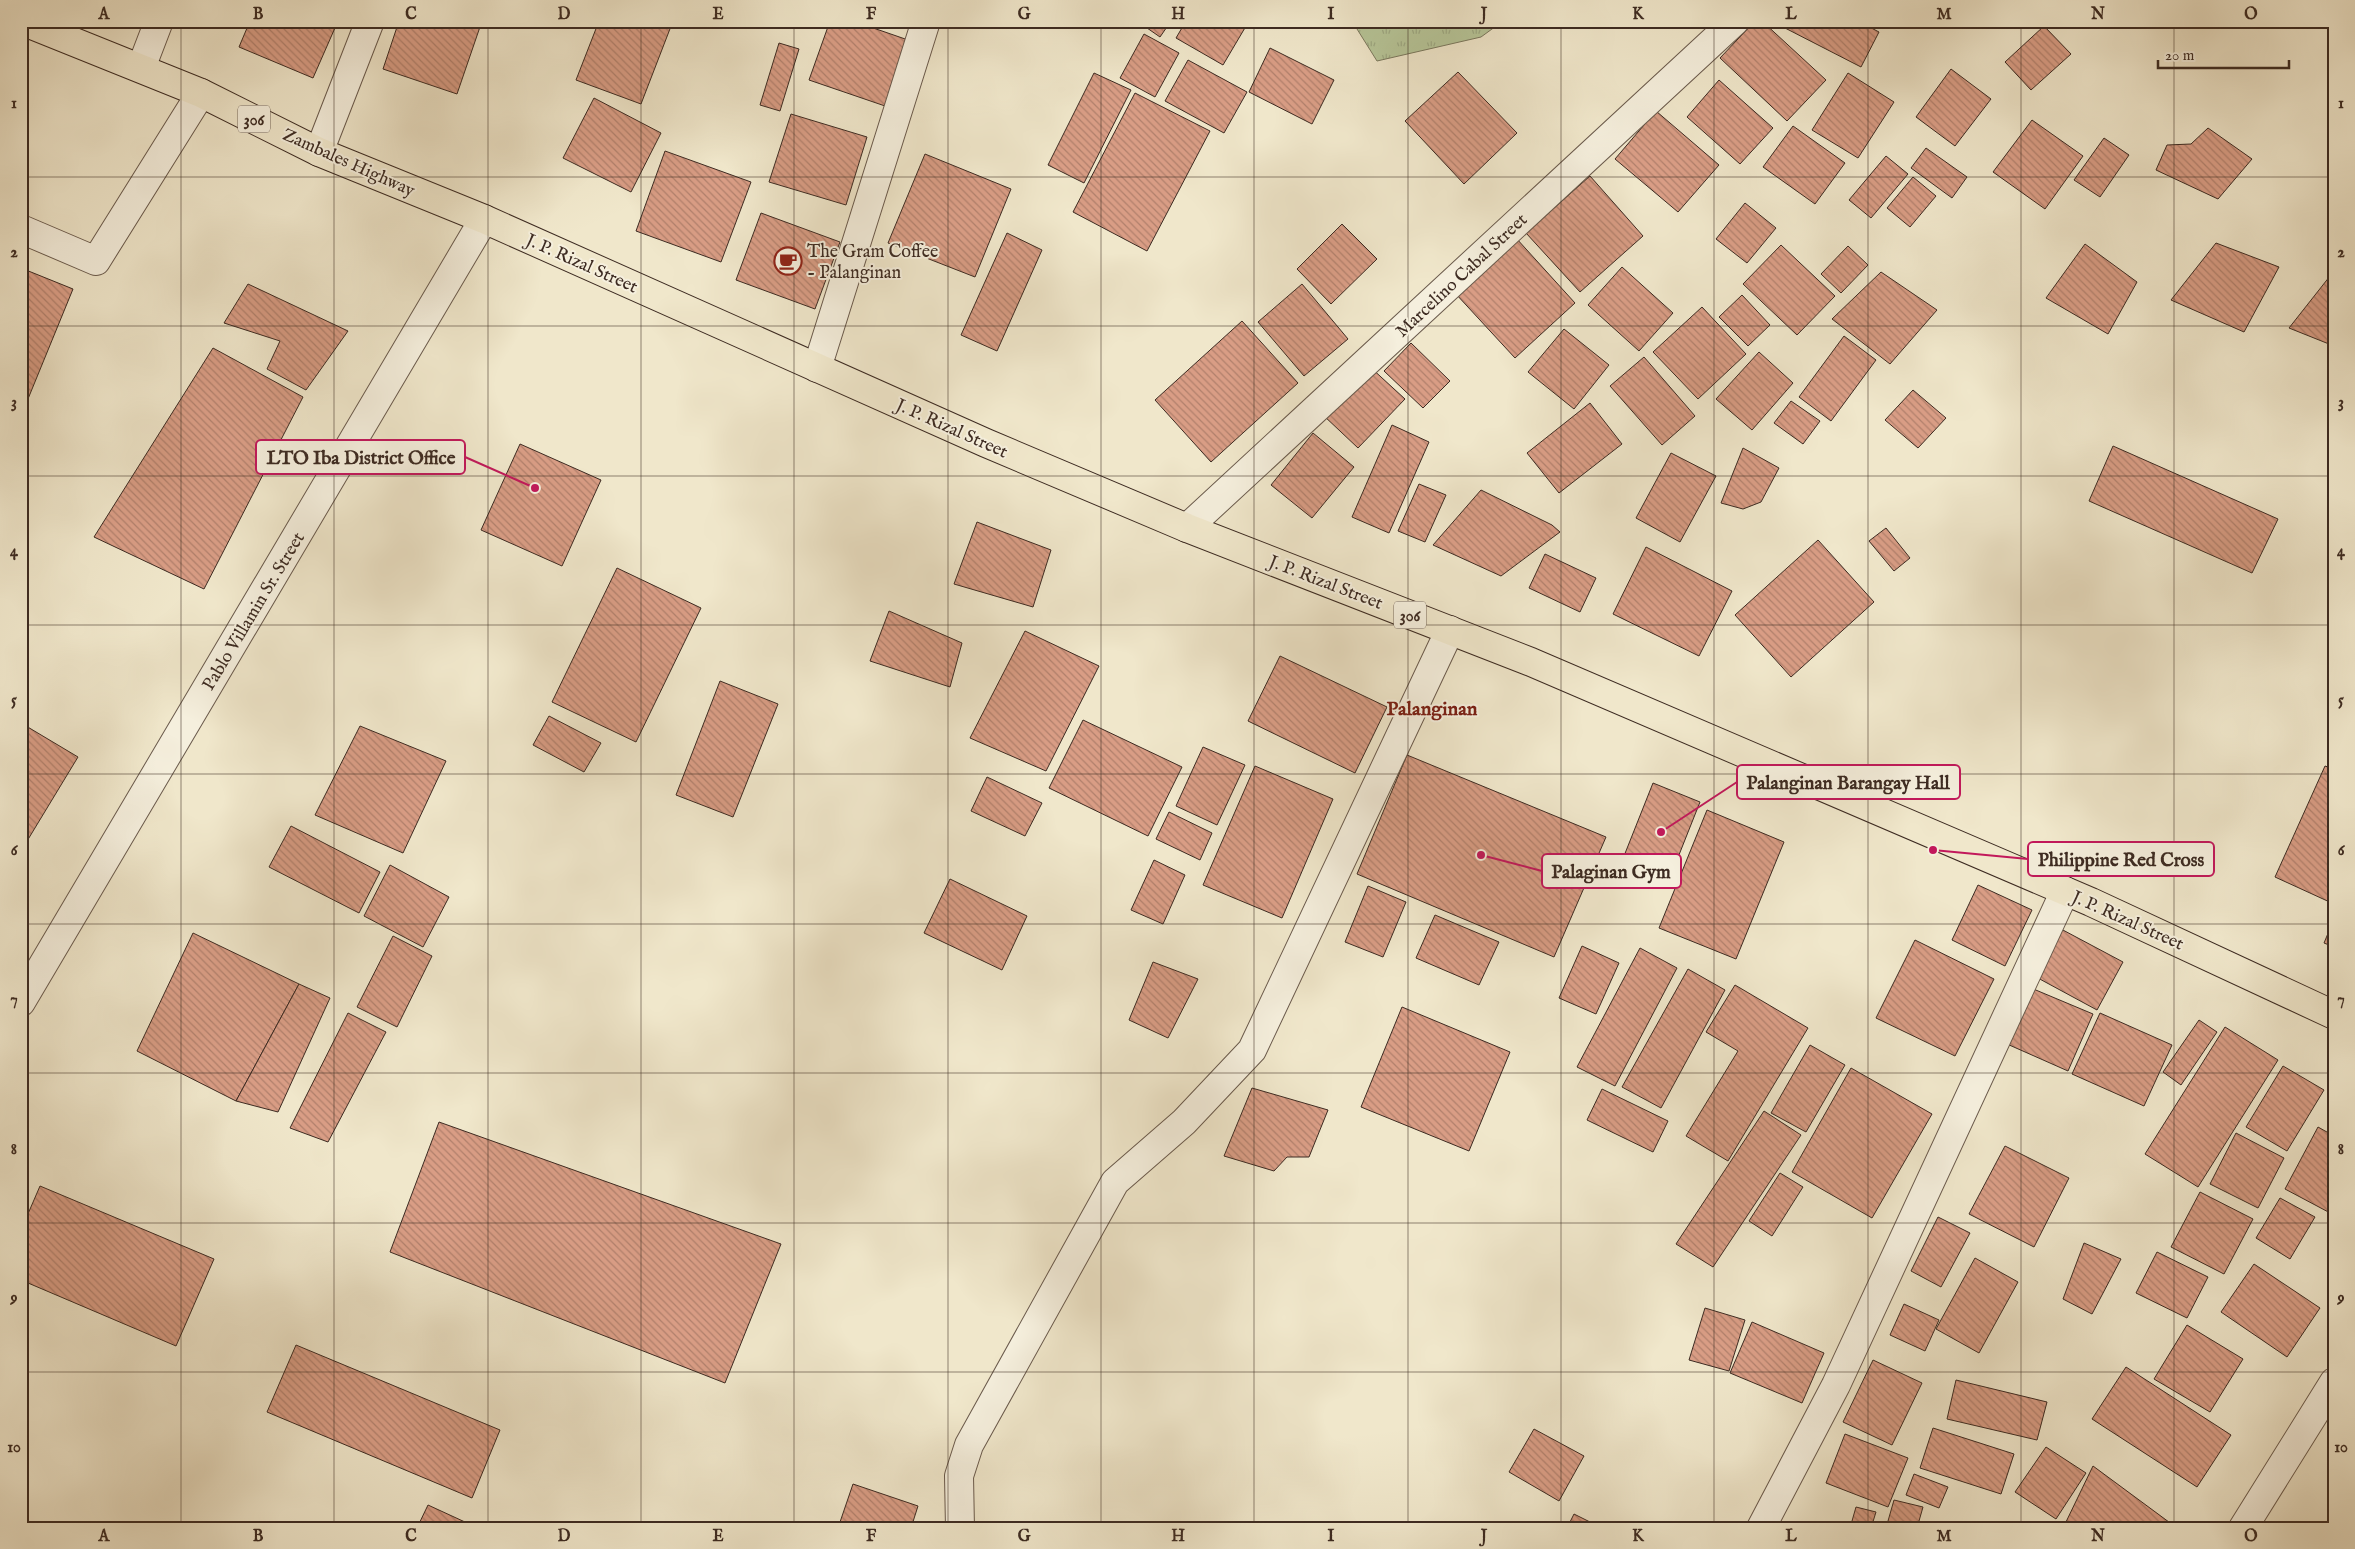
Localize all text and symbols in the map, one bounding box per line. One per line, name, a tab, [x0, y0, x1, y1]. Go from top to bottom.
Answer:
text: A	[98, 5, 111, 25]
text: B	[253, 5, 264, 25]
text: C	[405, 5, 417, 25]
text: D	[558, 5, 571, 25]
text: E	[712, 5, 724, 25]
text: F	[866, 5, 877, 25]
text: G	[1018, 5, 1031, 25]
text: H	[1171, 5, 1185, 25]
text: I	[1328, 5, 1335, 25]
text: J	[1479, 5, 1488, 25]
text: K	[1632, 5, 1645, 25]
text: L	[1785, 5, 1797, 25]
text: M	[1936, 5, 1952, 25]
text: N	[2090, 5, 2105, 25]
text: O	[2244, 5, 2258, 25]
scale bar	[2158, 38, 2289, 70]
text: 20 m	[2165, 46, 2195, 65]
text: 1	[11, 94, 17, 114]
text: 1	[2338, 94, 2344, 114]
road number: 306	[238, 106, 270, 132]
street label: Zambales Highway	[279, 124, 418, 203]
street label: Marcelino Cabal Street	[1391, 209, 1533, 343]
street label: J. P. Rizal Street	[520, 229, 641, 299]
place label: The Gram Coffee - Palanginan	[807, 241, 938, 285]
text: 2	[10, 243, 18, 263]
text: 2	[2337, 243, 2345, 263]
cafe icon: The Gram Coffee - Palanginan	[773, 246, 803, 276]
text: 3	[11, 393, 17, 413]
text: 3	[2338, 393, 2344, 413]
street label: J. P. Rizal Street	[890, 394, 1011, 464]
callout: LTO Iba District Office	[256, 440, 465, 474]
text: LTO Iba District Office	[266, 447, 456, 471]
street label: Pablo Villamin Sr. Street	[198, 528, 311, 695]
text: 4	[10, 542, 19, 562]
text: 4	[2337, 542, 2346, 562]
street label: J. P. Rizal Street	[1263, 550, 1386, 616]
road number: 306	[1394, 602, 1426, 628]
text: 5	[11, 691, 17, 711]
text: 5	[2338, 691, 2344, 711]
district label: Palanginan	[1386, 697, 1478, 722]
callout: Palanginan Barangay Hall	[1737, 765, 1960, 799]
text: Palanginan Barangay Hall	[1746, 772, 1951, 796]
text: 6	[11, 841, 19, 861]
text: 6	[2338, 841, 2346, 861]
callout: Philippine Red Cross	[2028, 842, 2214, 876]
text: Philippine Red Cross	[2038, 849, 2205, 873]
callout: Palaginan Gym	[1542, 854, 1681, 888]
text: Palaginan Gym	[1551, 861, 1671, 885]
street label: J. P. Rizal Street	[2066, 886, 2187, 956]
text: 7	[10, 990, 18, 1010]
text: 7	[2337, 990, 2345, 1010]
text: 8	[11, 1140, 17, 1160]
text: 8	[2338, 1140, 2344, 1160]
text: 9	[10, 1289, 18, 1309]
text: 9	[2337, 1289, 2345, 1309]
text: 10	[7, 1438, 21, 1458]
text: 10	[2334, 1438, 2348, 1458]
text: A	[98, 1527, 111, 1547]
text: B	[253, 1527, 264, 1547]
text: C	[405, 1527, 417, 1547]
text: D	[558, 1527, 571, 1547]
text: E	[712, 1527, 724, 1547]
text: F	[866, 1527, 877, 1547]
text: G	[1018, 1527, 1031, 1547]
text: H	[1171, 1527, 1185, 1547]
text: I	[1328, 1527, 1335, 1547]
text: J	[1479, 1527, 1488, 1547]
text: K	[1632, 1527, 1645, 1547]
text: L	[1785, 1527, 1797, 1547]
text: M	[1936, 1527, 1952, 1547]
text: N	[2090, 1527, 2105, 1547]
text: O	[2244, 1527, 2258, 1547]

